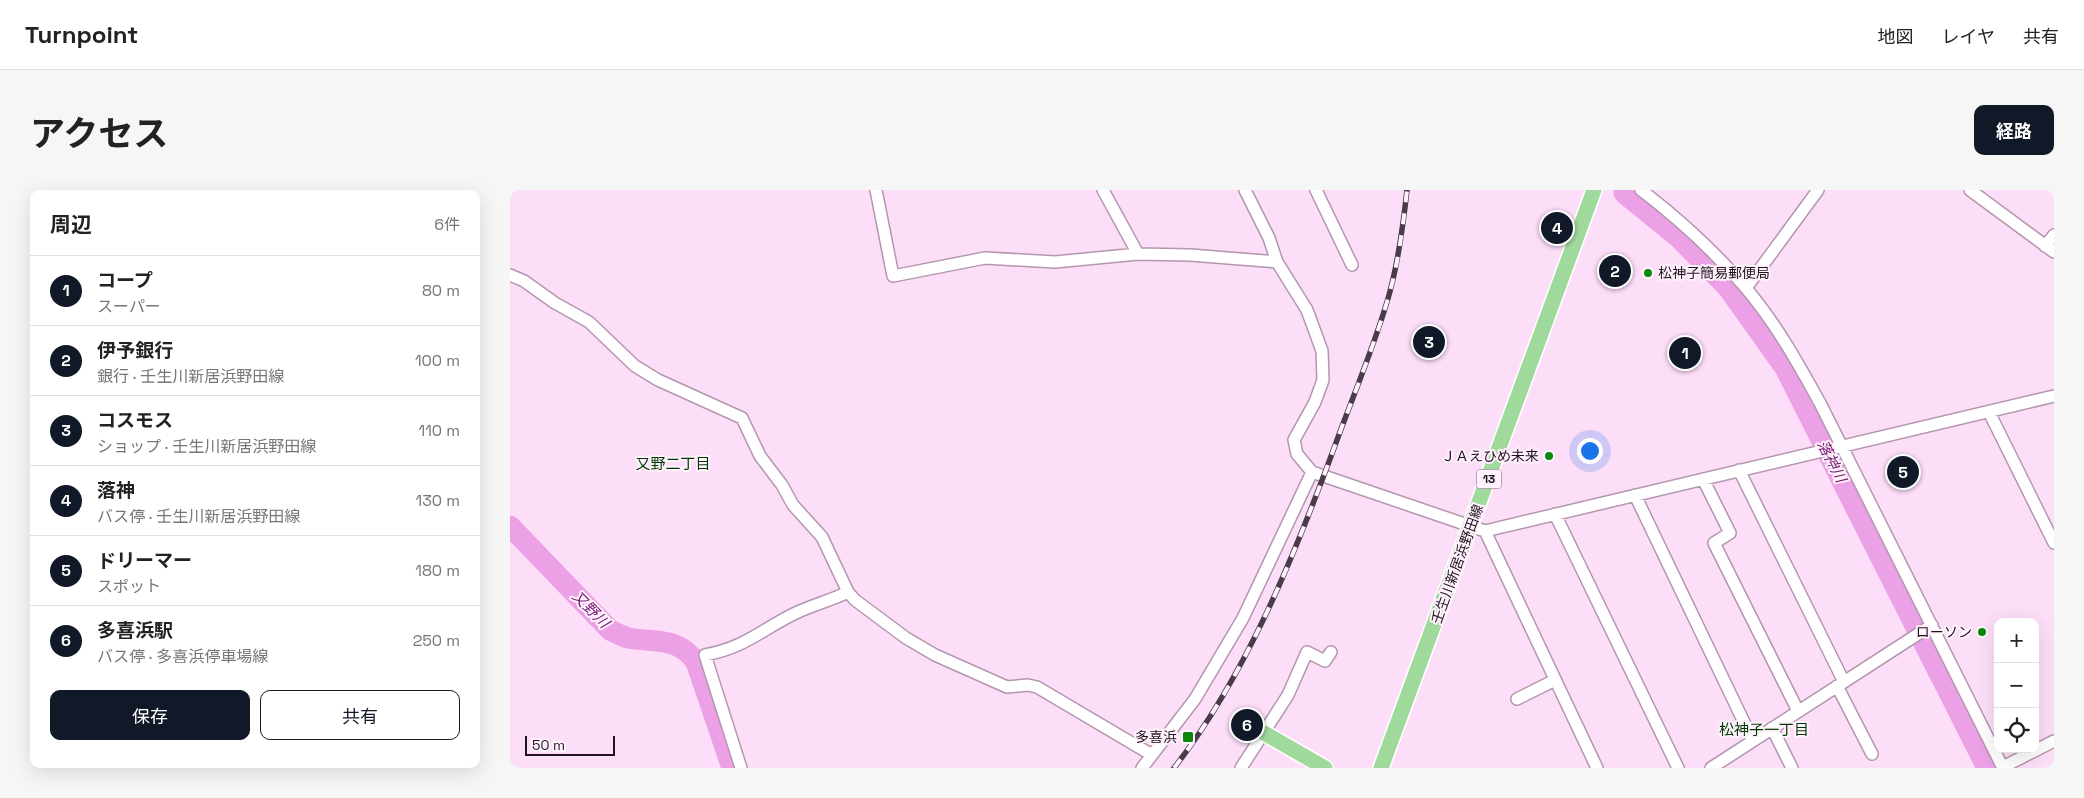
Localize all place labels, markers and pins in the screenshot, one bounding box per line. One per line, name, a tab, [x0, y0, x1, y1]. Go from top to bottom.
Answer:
pin: 4	[1541, 209, 1573, 247]
pin: 2	[1599, 252, 1631, 290]
place label: 松神子簡易郵便局	[1658, 264, 1770, 282]
marker: 松神子簡易郵便局	[1642, 267, 1654, 279]
pin: 3	[1413, 323, 1445, 361]
pin: 1	[1669, 334, 1701, 372]
place label: ＪＡえひめ未来	[1441, 447, 1539, 465]
marker: ＪＡえひめ未来	[1543, 450, 1555, 462]
pin: 5	[1887, 453, 1919, 491]
place label: ローソン	[1916, 623, 1972, 641]
marker: ローソン	[1976, 626, 1988, 638]
pin: 6	[1231, 706, 1263, 744]
place label: 多喜浜	[1135, 728, 1177, 746]
marker: 多喜浜	[1181, 730, 1195, 744]

